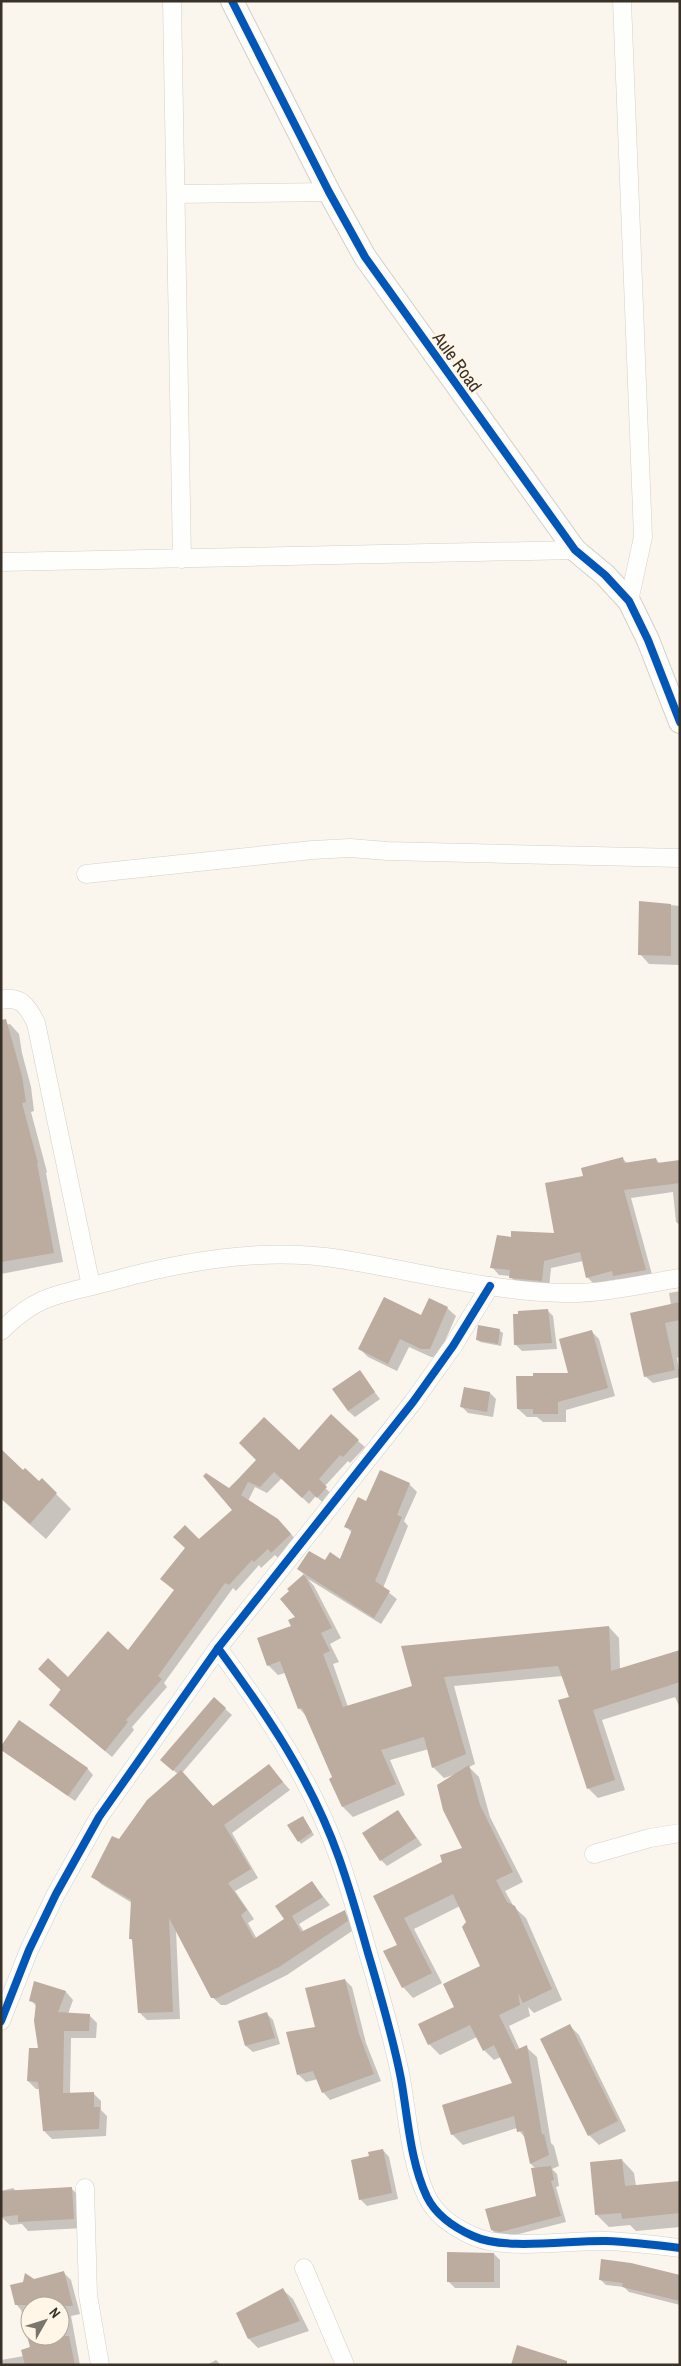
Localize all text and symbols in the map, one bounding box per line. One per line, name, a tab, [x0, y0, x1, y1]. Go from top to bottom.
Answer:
street label: Aule Road	[426, 326, 488, 397]
north arrow	[20, 2296, 70, 2346]
text: N	[45, 2304, 65, 2322]

